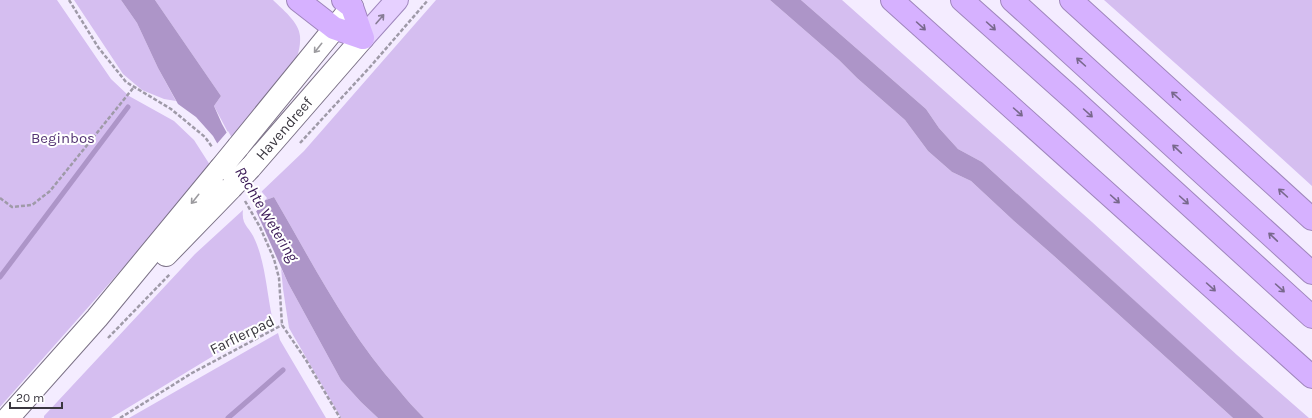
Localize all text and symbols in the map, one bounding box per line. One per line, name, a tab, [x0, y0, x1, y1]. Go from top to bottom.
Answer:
one-way arrow	[375, 14, 385, 24]
one-way arrow	[916, 21, 926, 31]
one-way arrow	[986, 21, 996, 31]
one-way arrow	[314, 42, 322, 53]
one-way arrow	[1076, 57, 1086, 66]
one-way arrow	[1171, 92, 1182, 101]
street label: Havendreef	[252, 93, 317, 164]
one-way arrow	[1013, 108, 1023, 117]
one-way arrow	[1083, 108, 1093, 117]
park label: Beginbos	[31, 129, 95, 147]
one-way arrow	[1172, 144, 1182, 154]
water label: Rechte Wetering	[231, 163, 303, 266]
one-way arrow	[1278, 188, 1288, 198]
one-way arrow	[191, 194, 199, 205]
one-way arrow	[1110, 195, 1120, 204]
one-way arrow	[1179, 196, 1189, 205]
one-way arrow	[1268, 232, 1278, 242]
one-way arrow	[1206, 282, 1216, 291]
one-way arrow	[1275, 283, 1285, 293]
street label: Farflerpad	[207, 312, 277, 358]
scale bar	[10, 384, 62, 410]
text: 20 m	[16, 391, 44, 405]

